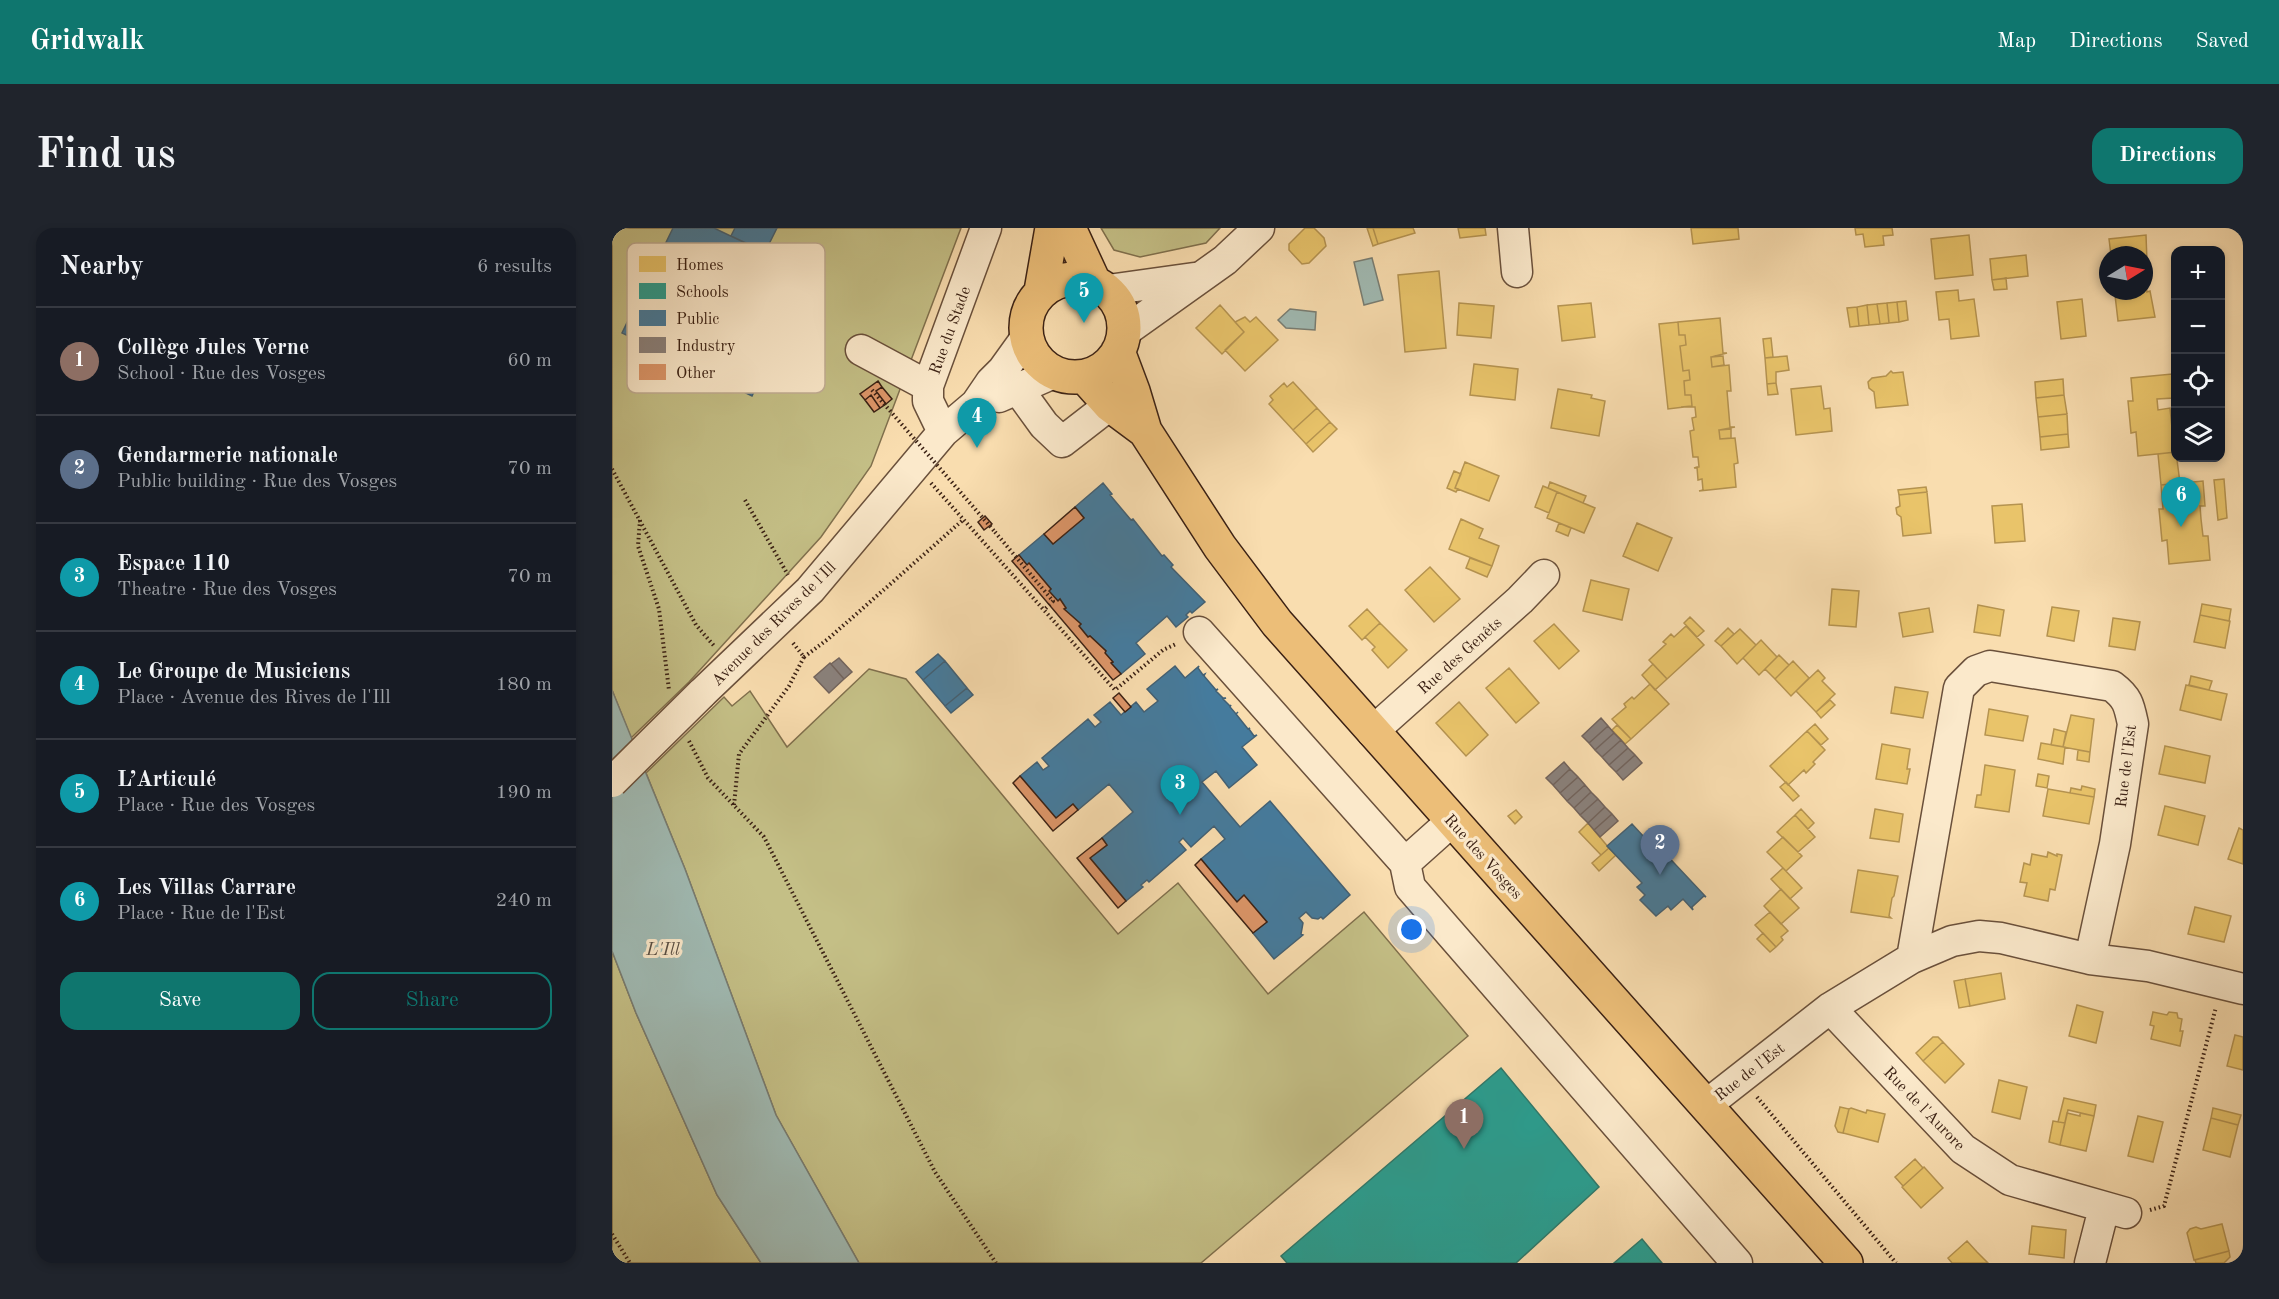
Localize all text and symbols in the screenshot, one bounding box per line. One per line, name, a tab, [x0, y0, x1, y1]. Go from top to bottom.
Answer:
text: Gridwalk	[30, 28, 145, 56]
text: Map	[1997, 31, 2036, 52]
text: Directions	[2069, 31, 2163, 52]
text: Saved	[2196, 31, 2249, 52]
button: Directions	[2092, 128, 2243, 184]
text: Find us	[36, 135, 175, 177]
legend	[627, 243, 825, 393]
north arrow	[2099, 246, 2153, 300]
map controls	[2171, 246, 2225, 462]
button: +	[2171, 246, 2225, 300]
text: Nearby	[60, 254, 144, 280]
text: 6 results	[477, 257, 552, 277]
text: Homes	[676, 258, 724, 274]
pin: 5	[1064, 274, 1104, 323]
text: Schools	[676, 285, 729, 301]
street label: Rue du Stade	[928, 285, 974, 377]
button: −	[2171, 300, 2225, 354]
text: Public	[676, 312, 719, 328]
text: Collège Jules Verne	[117, 337, 309, 359]
text: Industry	[676, 339, 736, 355]
text: 1	[74, 351, 85, 371]
text: 60 m	[507, 351, 552, 371]
button: locate	[2171, 354, 2225, 408]
text: School · Rue des Vosges	[117, 364, 326, 384]
text: Other	[676, 366, 716, 382]
pin: 4	[958, 398, 997, 448]
button: layers	[2171, 408, 2225, 462]
text: Gendarmerie nationale	[117, 445, 338, 467]
text: 2	[74, 459, 85, 479]
text: 70 m	[507, 459, 552, 479]
text: Public building · Rue des Vosges	[117, 472, 397, 492]
pin: 6	[2162, 478, 2200, 527]
text: Espace 110	[117, 553, 230, 575]
street label: Avenue des Rives de l'Ill	[709, 559, 839, 689]
text: 3	[74, 567, 85, 587]
text: 70 m	[507, 567, 552, 587]
text: Theatre · Rue des Vosges	[117, 580, 337, 600]
street label: Rue des Genêts	[1415, 615, 1505, 698]
text: Le Groupe de Musiciens	[117, 661, 350, 683]
text: 4	[74, 675, 85, 695]
text: 180 m	[496, 675, 552, 695]
text: Place · Avenue des Rives de l'Ill	[117, 688, 391, 708]
street label: Rue de l'Est	[2114, 723, 2140, 809]
pin: 3	[1160, 766, 1200, 815]
text: L’Articulé	[117, 769, 216, 791]
text: 5	[74, 783, 85, 803]
text: 190 m	[496, 783, 552, 803]
text: Place · Rue des Vosges	[117, 796, 315, 816]
street label: Rue des Vosges	[1441, 812, 1524, 903]
pin: 2	[1640, 826, 1680, 875]
text: Les Villas Carrare	[117, 877, 296, 899]
text: 6	[74, 891, 85, 911]
text: 240 m	[496, 891, 552, 911]
text: Place · Rue de l'Est	[117, 904, 285, 924]
your location	[1397, 915, 1426, 944]
water label: L'Ill	[645, 941, 681, 959]
button: Save	[60, 972, 300, 1030]
button: Share	[312, 972, 552, 1030]
street label: Rue de l'Est	[1712, 1040, 1788, 1105]
street label: Rue de l'Aurore	[1880, 1064, 1967, 1154]
pin: 1	[1444, 1100, 1484, 1149]

